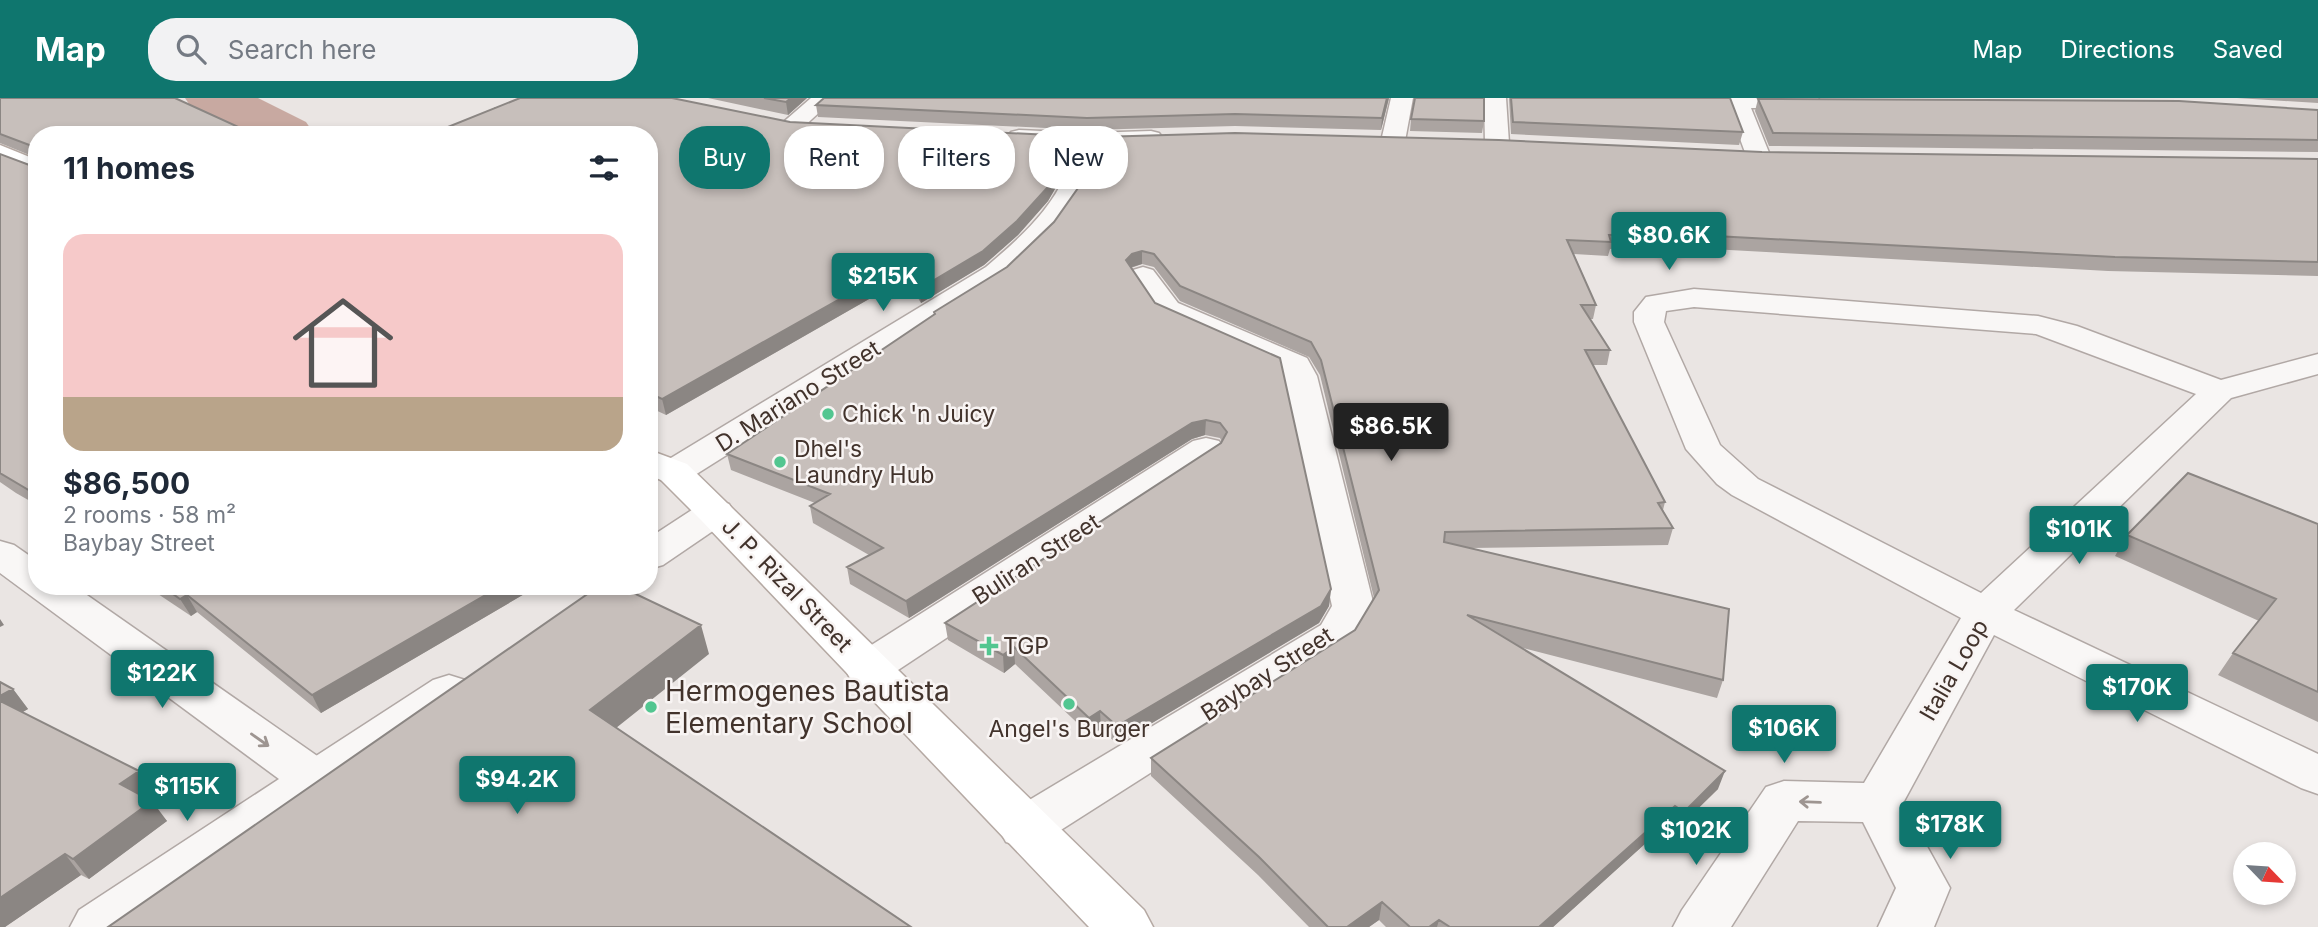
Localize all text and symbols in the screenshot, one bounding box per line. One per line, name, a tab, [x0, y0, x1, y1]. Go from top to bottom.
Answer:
search box	[148, 18, 638, 81]
text: Map	[35, 29, 106, 69]
icon: search	[172, 30, 210, 68]
text: Search here	[228, 34, 376, 65]
text: Map	[1973, 35, 2022, 64]
text: Directions	[2060, 35, 2175, 64]
text: Saved	[2213, 35, 2283, 64]
chip: Buy	[679, 126, 770, 189]
chip: Rent	[784, 126, 884, 189]
chip: Filters	[898, 126, 1015, 189]
chip: New	[1029, 126, 1128, 189]
icon: filters	[585, 149, 623, 187]
text: 11 homes	[63, 150, 195, 186]
pin: $80.6K	[1612, 212, 1726, 272]
text: $80.6K	[1627, 221, 1711, 249]
pin: $215K	[834, 254, 932, 313]
text: $215K	[848, 262, 918, 290]
icon: home	[280, 280, 406, 406]
street label: D. Mariano Street	[711, 334, 886, 458]
place label: Chick 'n Juicy	[842, 400, 995, 428]
pin: $86.5K	[1334, 404, 1448, 463]
marker: Chick 'n Juicy	[820, 406, 836, 422]
text: $86.5K	[1349, 412, 1433, 440]
place label: Dhel's Laundry Hub	[794, 435, 934, 489]
marker: Dhel's Laundry Hub	[772, 454, 788, 470]
text: $86,500	[63, 465, 190, 501]
text: 2 rooms · 58 m²	[63, 501, 236, 529]
pin: $101K	[2030, 506, 2128, 566]
street label: Buliran Street	[967, 507, 1105, 611]
street label: J. P. Rizal Street	[716, 512, 858, 658]
text: $101K	[2046, 515, 2112, 543]
text: Baybay Street	[63, 529, 215, 557]
street label: Italia Loop	[1914, 614, 1994, 726]
street label: Baybay Street	[1196, 621, 1339, 727]
place label: TGP	[1003, 632, 1049, 660]
marker: TGP	[981, 638, 997, 654]
pin: $122K	[113, 650, 211, 710]
text: $122K	[127, 659, 197, 687]
pin: $170K	[2088, 664, 2186, 724]
text: $170K	[2102, 673, 2172, 701]
place label: Hermogenes Bautista Elementary School	[665, 674, 950, 740]
marker: Angel's Burger	[1061, 696, 1077, 712]
marker: Hermogenes Bautista Elementary School	[643, 699, 659, 715]
pin: $106K	[1735, 706, 1833, 765]
text: $106K	[1748, 714, 1820, 742]
place label: Angel's Burger	[988, 715, 1150, 743]
one-way arrow	[250, 733, 269, 747]
pin: $94.2K	[460, 756, 574, 816]
pin: $115K	[138, 764, 236, 823]
text: $94.2K	[475, 765, 559, 793]
text: $115K	[154, 772, 220, 800]
one-way arrow	[1798, 795, 1821, 808]
pin: $178K	[1901, 802, 1999, 861]
pin: $102K	[1647, 808, 1745, 867]
text: $178K	[1915, 810, 1985, 838]
text: $102K	[1660, 816, 1732, 844]
north arrow	[2233, 842, 2296, 905]
map controls	[2233, 842, 2296, 905]

